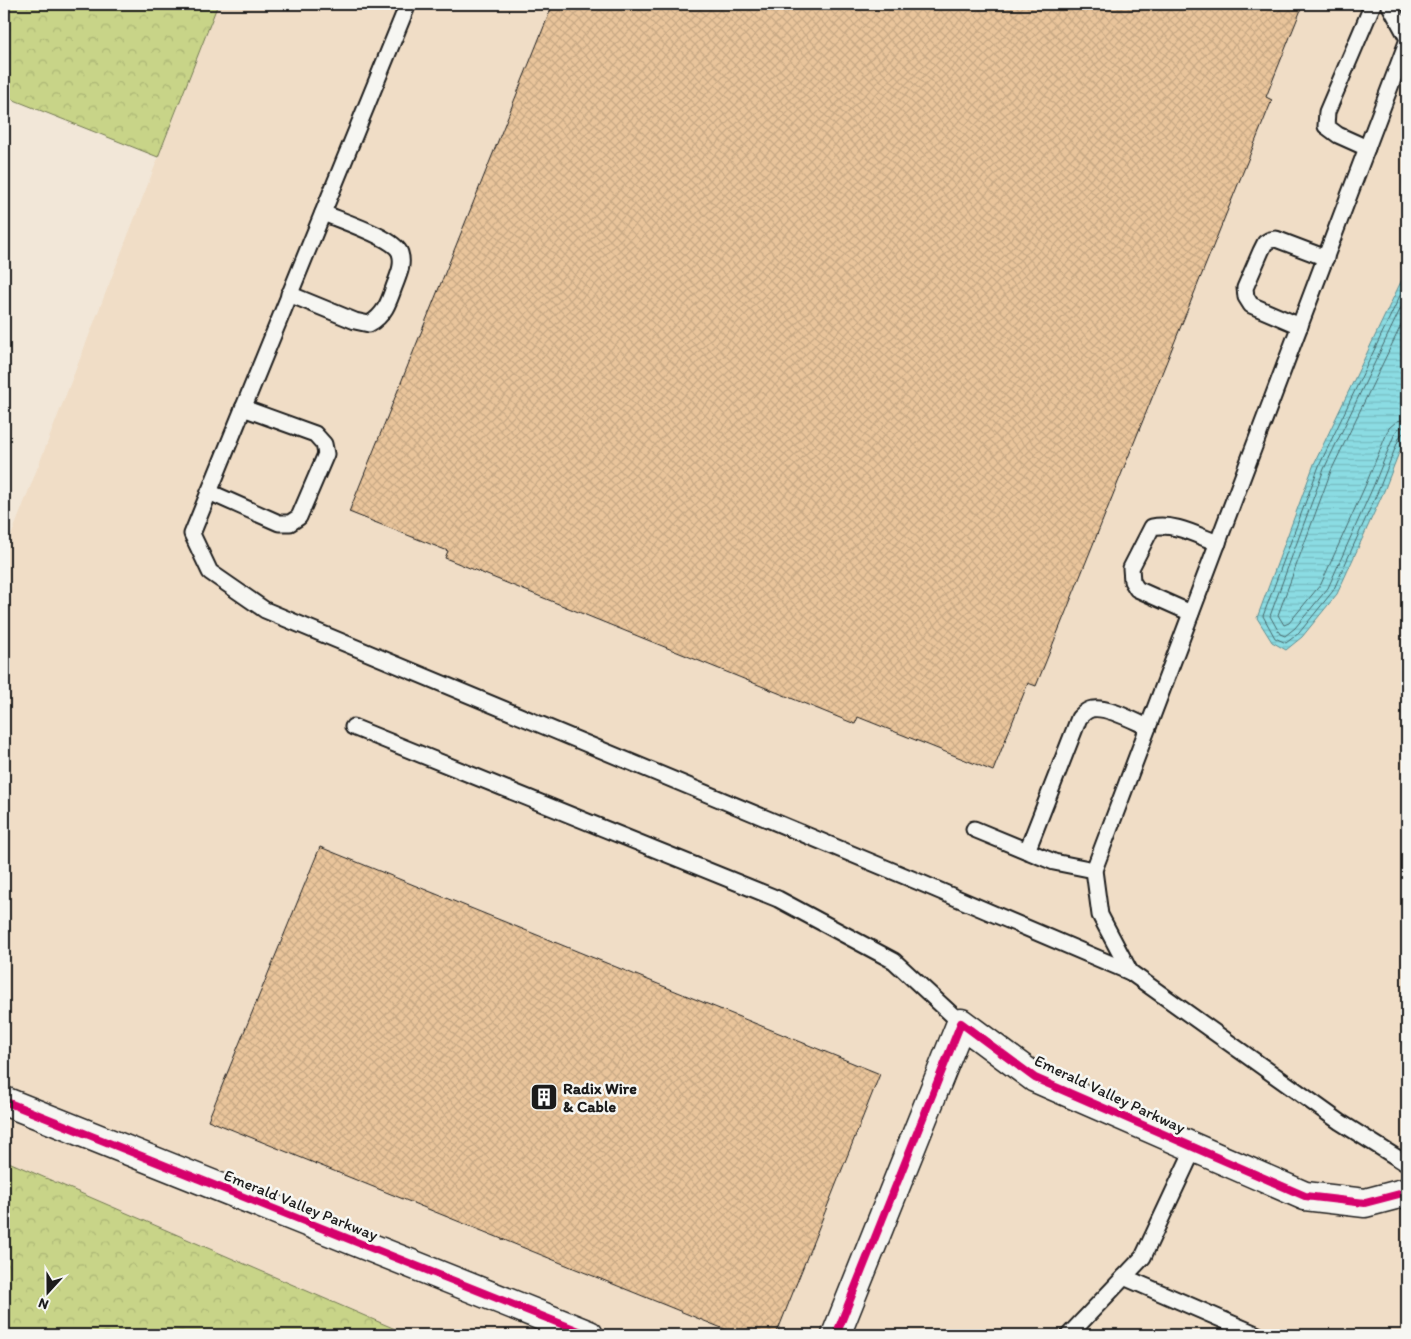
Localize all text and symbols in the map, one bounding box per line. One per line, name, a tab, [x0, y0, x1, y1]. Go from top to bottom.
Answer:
street label: Emerald Valley Parkway	[1032, 1051, 1189, 1138]
place label: Radix Wire & Cable	[563, 1079, 637, 1116]
building icon: Radix Wire & Cable	[529, 1082, 559, 1112]
street label: Emerald Valley Parkway	[221, 1165, 381, 1245]
north arrow	[22, 1266, 72, 1316]
text: N	[36, 1294, 51, 1313]

